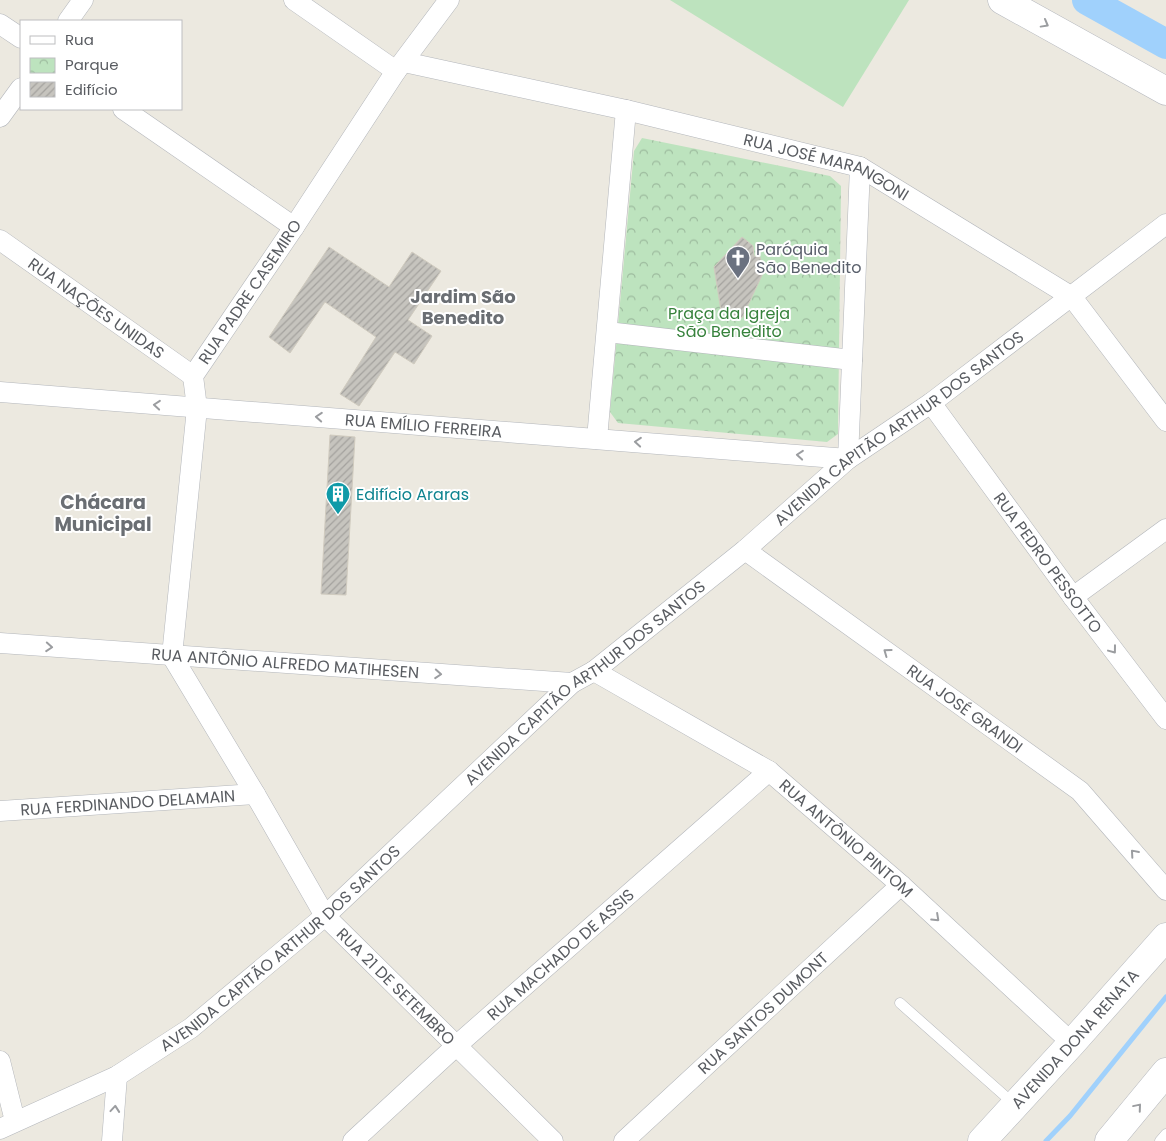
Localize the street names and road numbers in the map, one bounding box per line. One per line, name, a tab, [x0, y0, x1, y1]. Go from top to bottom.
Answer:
street label: RUA JOSÉ MARANGONI	[741, 128, 913, 206]
street label: RUA PADRE CASEMIRO	[193, 215, 307, 369]
street label: RUA NAÇÕES UNIDAS	[24, 252, 169, 364]
street label: AVENIDA CAPITÃO ARTHUR DOS SANTOS	[769, 325, 1028, 531]
street label: RUA EMÍLIO FERREIRA	[344, 408, 503, 443]
street label: RUA PEDRO PESSOTTO	[989, 487, 1108, 638]
street label: AVENIDA CAPITÃO ARTHUR DOS SANTOS	[459, 575, 710, 790]
street label: RUA ANTÔNIO ALFREDO MATIHESEN	[151, 642, 420, 684]
street label: RUA JOSÉ GRANDI	[902, 659, 1028, 758]
street label: RUA ANTÔNIO PINTOM	[775, 774, 919, 902]
street label: RUA FERDINANDO DELAMAIN	[19, 784, 236, 821]
street label: AVENIDA CAPITÃO ARTHUR DOS SANTOS	[155, 840, 405, 1057]
street label: RUA MACHADO DE ASSIS	[482, 883, 639, 1025]
street label: RUA 21 DE SETEMBRO	[332, 922, 461, 1050]
street label: RUA SANTOS DUMONT	[692, 946, 833, 1079]
street label: AVENIDA DONA RENATA	[1006, 964, 1144, 1114]

